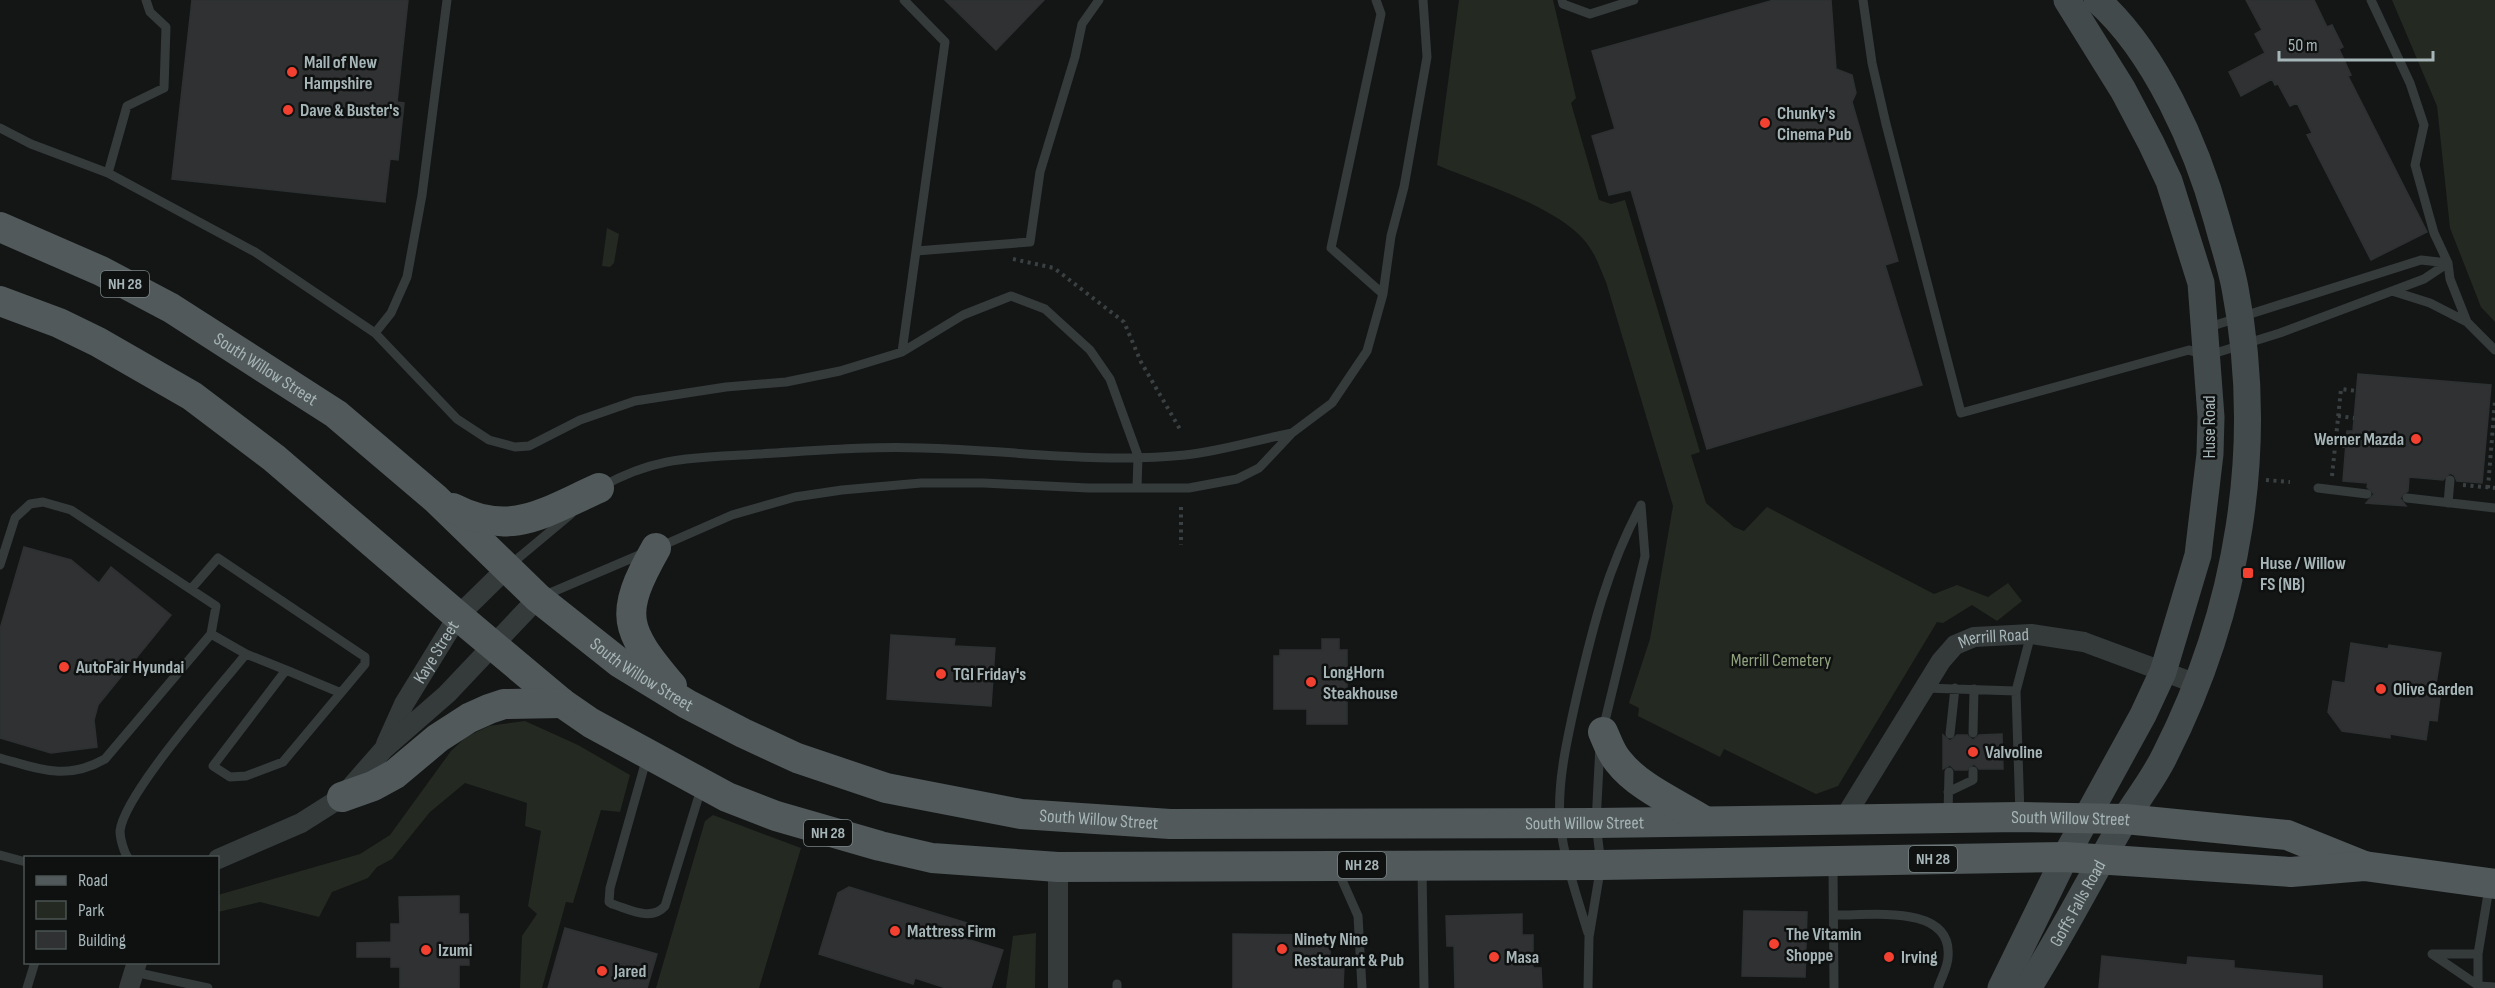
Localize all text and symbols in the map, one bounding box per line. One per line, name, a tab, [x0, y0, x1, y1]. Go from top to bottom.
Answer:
scale bar	[2279, 24, 2434, 62]
text: 50 m	[2288, 35, 2318, 56]
place label: Mall of New Hampshire	[304, 52, 377, 94]
marker: Mall of New Hampshire	[285, 65, 299, 79]
place label: Dave & Buster's	[300, 100, 400, 121]
marker: Dave & Buster's	[281, 103, 295, 117]
place label: Chunky's Cinema Pub	[1777, 103, 1852, 145]
marker: Chunky's Cinema Pub	[1758, 116, 1772, 130]
road number: NH 28	[101, 271, 149, 297]
street label: South Willow Street	[210, 328, 322, 410]
street label: Huse Road	[2199, 395, 2220, 459]
place label: Werner Mazda	[2314, 429, 2404, 450]
marker: Werner Mazda	[2409, 432, 2423, 446]
place label: Huse / Willow FS (NB)	[2260, 553, 2346, 595]
marker: Huse / Willow FS (NB)	[2241, 566, 2255, 580]
street label: Kaye Street	[409, 616, 463, 687]
street label: Merrill Road	[1955, 624, 2029, 653]
street label: South Willow Street	[586, 633, 697, 716]
park label: Merrill Cemetery	[1731, 650, 1831, 671]
place label: AutoFair Hyundai	[75, 657, 184, 678]
marker: AutoFair Hyundai	[57, 660, 71, 674]
place label: LongHorn Steakhouse	[1323, 662, 1398, 704]
place label: TGI Friday's	[953, 664, 1026, 685]
marker: TGI Friday's	[934, 667, 948, 681]
marker: LongHorn Steakhouse	[1304, 675, 1318, 689]
place label: Olive Garden	[2393, 679, 2473, 700]
marker: Olive Garden	[2374, 682, 2388, 696]
place label: Valvoline	[1985, 742, 2043, 763]
marker: Valvoline	[1966, 745, 1980, 759]
street label: South Willow Street	[1039, 805, 1159, 834]
street label: South Willow Street	[2011, 806, 2132, 830]
street label: South Willow Street	[1525, 812, 1645, 834]
road number: NH 28	[804, 820, 852, 846]
road number: NH 28	[1909, 846, 1957, 872]
road number: NH 28	[1338, 852, 1386, 878]
legend	[24, 856, 219, 964]
street label: Goffs Falls Road	[2045, 856, 2110, 950]
text: Road	[78, 870, 108, 891]
text: Park	[78, 900, 104, 921]
place label: Mattress Firm	[907, 921, 996, 942]
marker: Mattress Firm	[888, 924, 902, 938]
place label: The Vitamin Shoppe	[1786, 924, 1862, 966]
place label: Ninety Nine Restaurant & Pub	[1294, 929, 1404, 971]
text: Building	[78, 930, 126, 951]
marker: The Vitamin Shoppe	[1767, 937, 1781, 951]
place label: Izumi	[438, 940, 472, 961]
marker: Ninety Nine Restaurant & Pub	[1275, 942, 1289, 956]
marker: Izumi	[419, 943, 433, 957]
place label: Masa	[1506, 947, 1539, 968]
place label: Irving	[1901, 947, 1938, 968]
marker: Masa	[1487, 950, 1501, 964]
marker: Irving	[1882, 950, 1896, 964]
place label: Jared	[613, 961, 646, 982]
marker: Jared	[595, 964, 609, 978]

